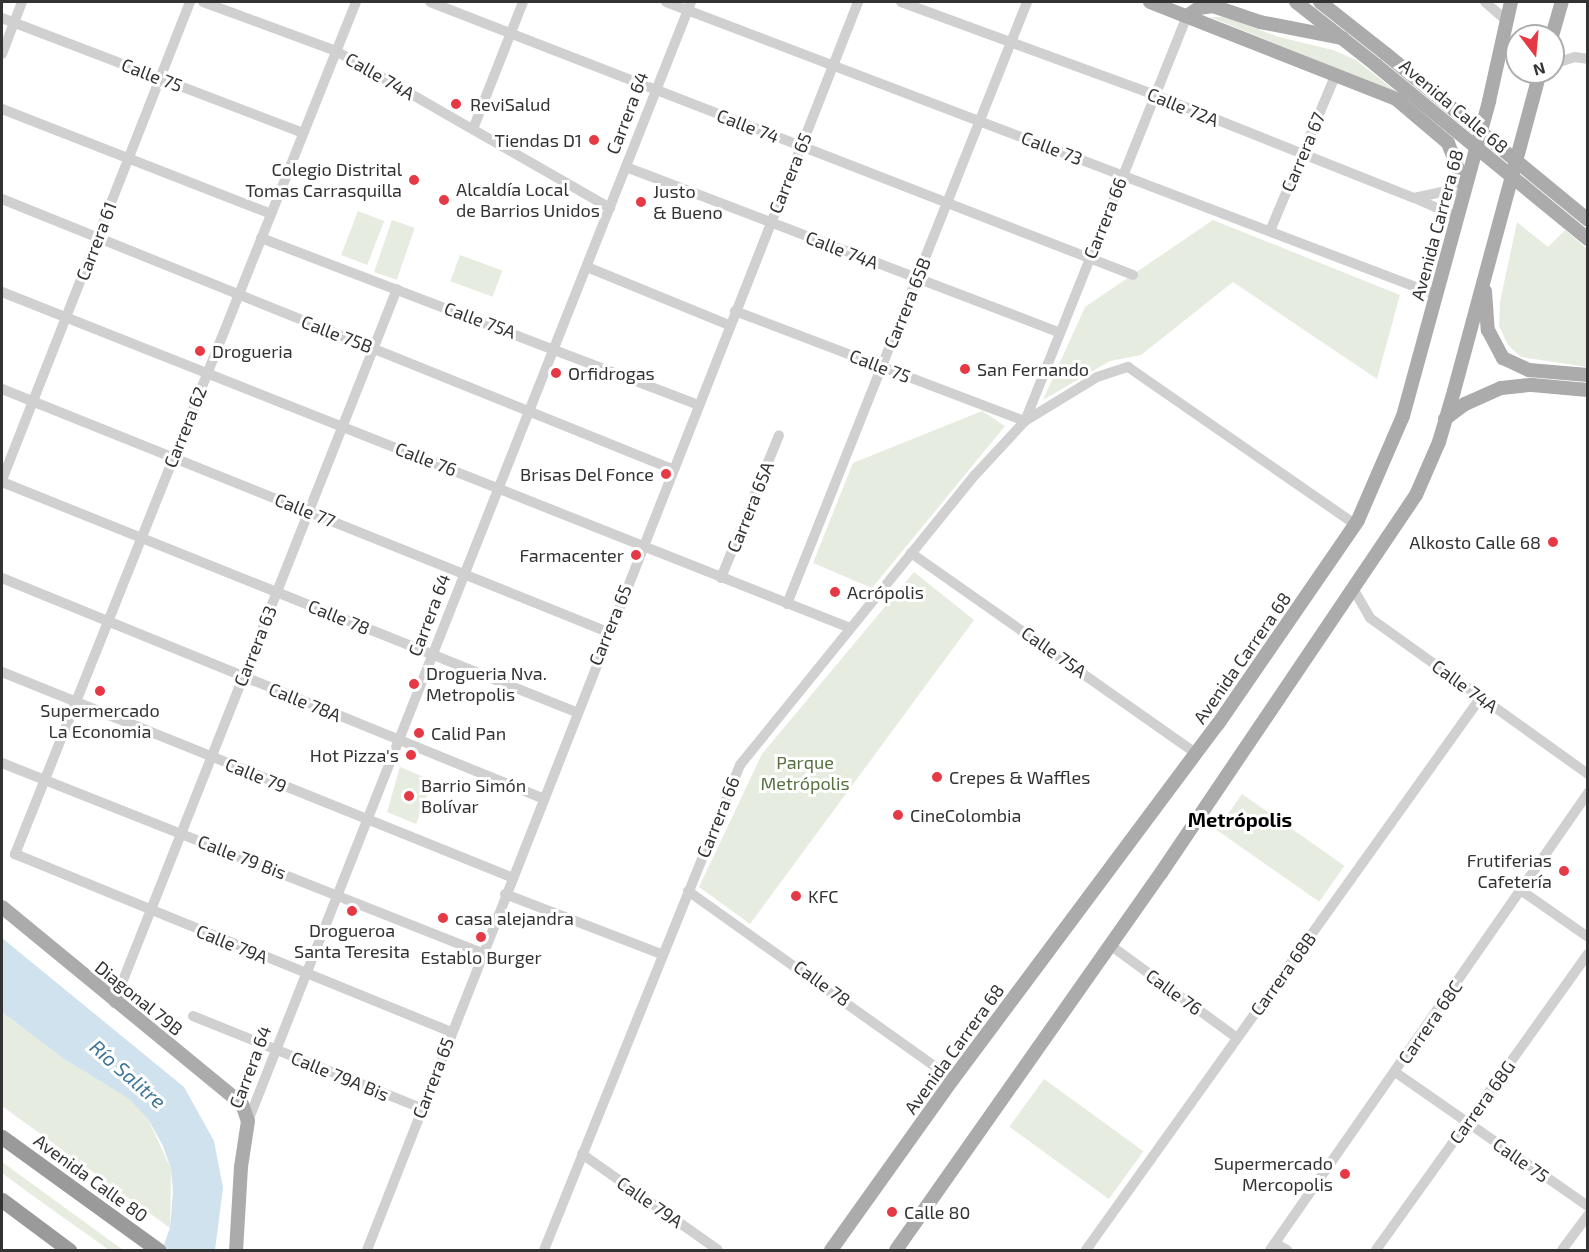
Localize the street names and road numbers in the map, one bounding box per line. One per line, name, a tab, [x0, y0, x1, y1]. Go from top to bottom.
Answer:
street label: Calle 74A	[342, 48, 418, 104]
street label: Calle 75	[119, 54, 185, 96]
street label: Avenida Calle 68	[1395, 54, 1513, 158]
street label: Carrera 64	[601, 69, 653, 157]
street label: Calle 72A	[1144, 83, 1222, 131]
street label: Calle 74	[714, 104, 782, 148]
street label: Carrera 67	[1277, 109, 1329, 195]
street label: Calle 73	[1018, 126, 1086, 170]
street label: Carrera 65	[764, 130, 816, 216]
street label: Avenida Carrera 68	[1406, 147, 1468, 303]
street label: Carrera 66	[1079, 174, 1131, 262]
street label: Carrera 61	[71, 199, 121, 283]
street label: Calle 74A	[803, 226, 881, 274]
street label: Carrera 65B	[879, 254, 935, 352]
street label: Calle 75A	[441, 297, 519, 343]
street label: Calle 75B	[298, 311, 376, 357]
street label: Calle 75	[847, 345, 913, 387]
street label: Carrera 62	[159, 383, 211, 471]
street label: Calle 76	[392, 437, 460, 481]
street label: Carrera 65A	[722, 458, 778, 556]
street label: Calle 77	[272, 488, 338, 532]
street label: Carrera 64	[403, 571, 455, 659]
street label: Carrera 65	[584, 582, 636, 668]
street label: Avenida Carrera 68	[1189, 588, 1295, 728]
street label: Calle 78	[305, 595, 373, 639]
street label: Carrera 63	[229, 602, 281, 690]
street label: Calle 75A	[1017, 622, 1091, 682]
street label: Calle 74A	[1428, 655, 1502, 717]
street label: Calle 78A	[266, 678, 344, 726]
street label: Calle 79	[222, 753, 290, 797]
street label: Carrera 66	[692, 773, 744, 861]
street label: Calle 79 Bis	[195, 830, 289, 884]
street label: Calle 79A	[193, 920, 271, 968]
street label: Carrera 68B	[1246, 928, 1320, 1020]
street label: Calle 78	[789, 955, 855, 1011]
street label: Diagonal 79B	[91, 956, 187, 1040]
street label: Calle 76	[1142, 964, 1206, 1020]
street label: Carrera 68C	[1393, 976, 1467, 1068]
street label: Avenida Carrera 68	[900, 980, 1008, 1118]
street label: Carrera 64	[224, 1023, 276, 1111]
street label: Carrera 65	[408, 1034, 458, 1122]
street label: Calle 79A Bis	[288, 1047, 392, 1105]
street label: Carrera 68G	[1445, 1056, 1519, 1148]
street label: Avenida Calle 80	[30, 1129, 152, 1227]
street label: Calle 75	[1489, 1133, 1553, 1187]
street label: Calle 79A	[613, 1172, 687, 1232]

